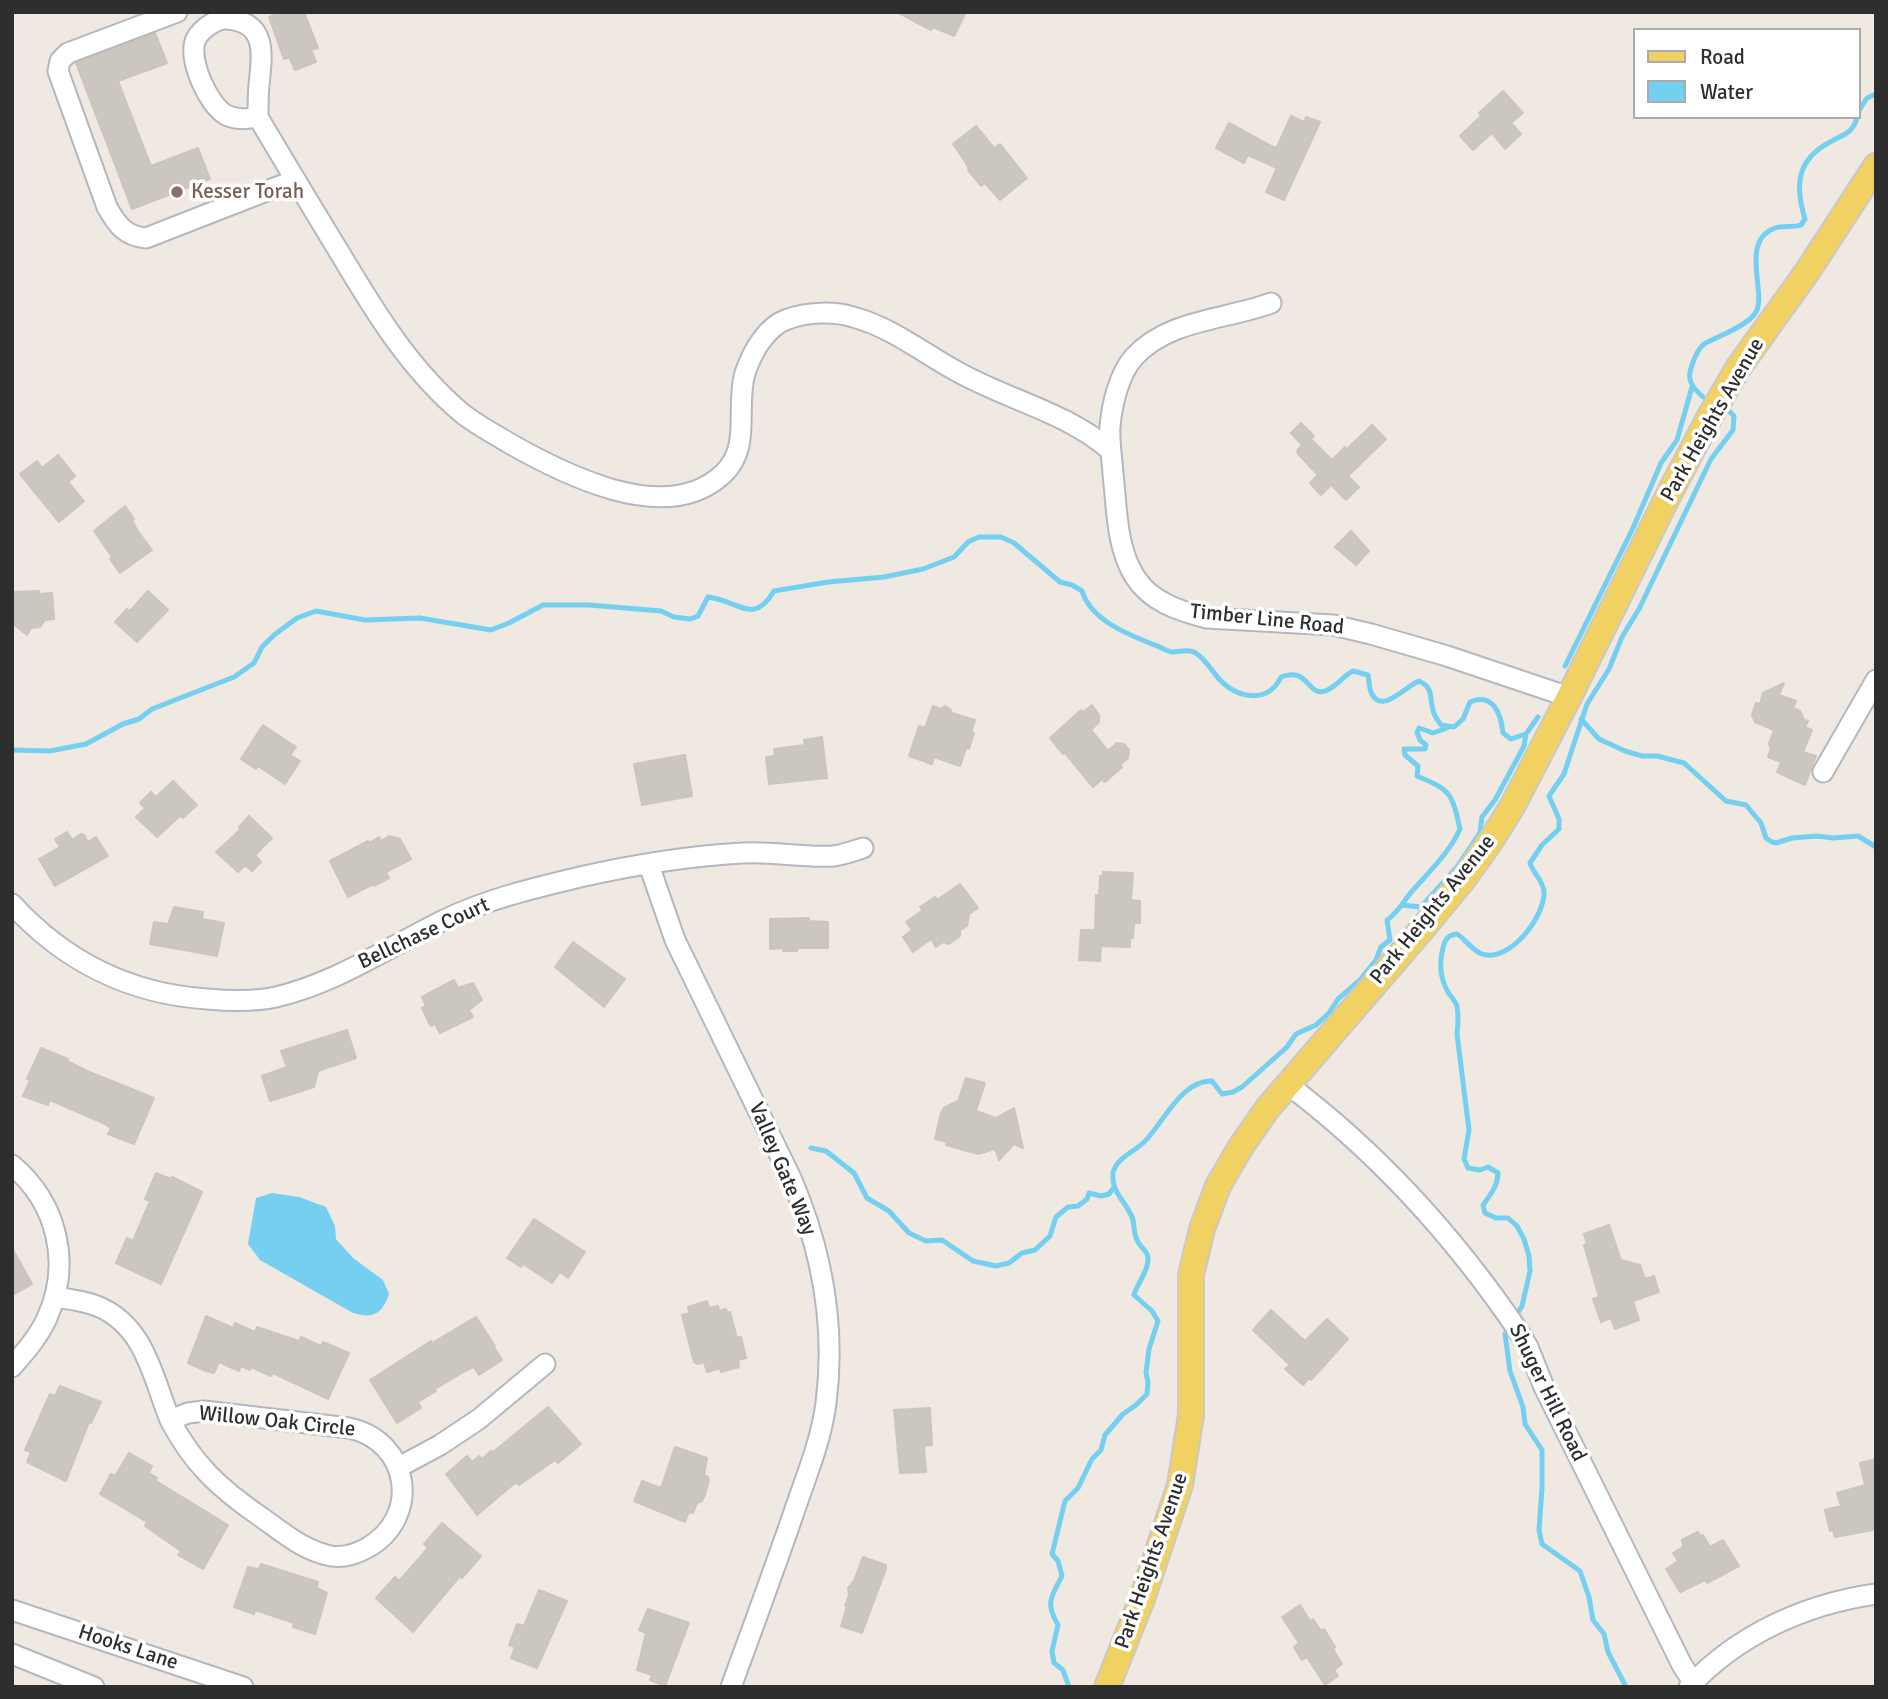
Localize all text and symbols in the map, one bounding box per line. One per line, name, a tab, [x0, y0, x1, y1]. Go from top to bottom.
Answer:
legend	[1632, 28, 1860, 119]
text: Road	[1700, 44, 1745, 70]
text: Water	[1700, 79, 1753, 105]
place label: Kesser Torah	[191, 179, 304, 205]
marker: Kesser Torah	[169, 184, 185, 200]
street label: Park Heights Avenue	[1656, 334, 1770, 506]
street label: Timber Line Road	[1189, 599, 1345, 641]
street label: Park Heights Avenue	[1365, 830, 1501, 990]
street label: Bellchase Court	[354, 893, 494, 975]
street label: Valley Gate Way	[743, 1099, 821, 1239]
street label: Shuger Hill Road	[1503, 1320, 1591, 1466]
street label: Willow Oak Circle	[197, 1401, 357, 1443]
street label: Park Heights Avenue	[1110, 1470, 1194, 1652]
street label: Hooks Lane	[75, 1620, 181, 1676]

